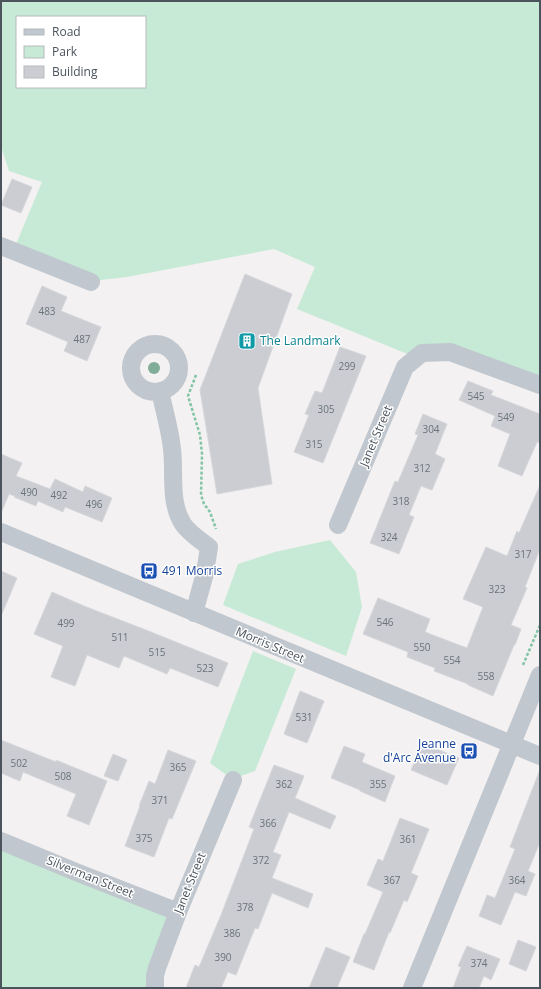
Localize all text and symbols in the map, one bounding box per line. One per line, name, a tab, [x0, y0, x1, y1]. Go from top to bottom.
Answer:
legend	[16, 16, 146, 88]
text: Road	[52, 23, 81, 40]
text: Park	[52, 43, 78, 60]
text: Building	[52, 63, 98, 80]
house number: 483	[38, 304, 56, 318]
building icon: The Landmark	[237, 331, 257, 351]
house number: 487	[73, 332, 91, 346]
place label: The Landmark	[260, 332, 341, 349]
house number: 299	[338, 359, 356, 373]
house number: 545	[467, 389, 485, 403]
house number: 305	[317, 402, 335, 416]
street label: Janet Street	[355, 403, 396, 470]
house number: 549	[497, 410, 515, 424]
house number: 304	[422, 422, 440, 436]
house number: 315	[305, 437, 323, 451]
house number: 312	[413, 461, 431, 475]
house number: 490	[20, 485, 38, 499]
house number: 492	[50, 488, 68, 502]
house number: 318	[392, 494, 410, 508]
house number: 496	[85, 497, 103, 511]
house number: 324	[380, 530, 398, 544]
house number: 317	[514, 547, 532, 561]
bus stop icon: 491 Morris	[139, 561, 159, 581]
place label: 491 Morris	[162, 562, 223, 579]
house number: 323	[488, 582, 506, 596]
house number: 546	[376, 615, 394, 629]
house number: 499	[57, 616, 75, 630]
street label: Morris Street	[233, 622, 307, 667]
house number: 511	[111, 630, 129, 644]
house number: 550	[413, 640, 431, 654]
house number: 515	[148, 645, 166, 659]
house number: 554	[443, 653, 461, 667]
house number: 523	[196, 661, 214, 675]
house number: 558	[477, 669, 495, 683]
house number: 531	[295, 710, 313, 724]
place label: Jeanne d'Arc Avenue	[383, 735, 456, 766]
bus stop icon: Jeanne d'Arc Avenue	[459, 741, 479, 761]
house number: 502	[10, 756, 28, 770]
house number: 365	[169, 760, 187, 774]
house number: 508	[54, 769, 72, 783]
house number: 362	[275, 777, 293, 791]
house number: 355	[369, 777, 387, 791]
house number: 371	[151, 793, 169, 807]
house number: 366	[259, 816, 277, 830]
house number: 375	[135, 831, 153, 845]
house number: 361	[399, 832, 417, 846]
street label: Janet Street	[169, 850, 210, 917]
street label: Silverman Street	[44, 851, 136, 902]
house number: 372	[252, 853, 270, 867]
house number: 367	[383, 873, 401, 887]
house number: 364	[508, 873, 526, 887]
house number: 378	[236, 900, 254, 914]
house number: 386	[223, 926, 241, 940]
house number: 390	[214, 950, 232, 964]
house number: 374	[470, 956, 488, 970]

